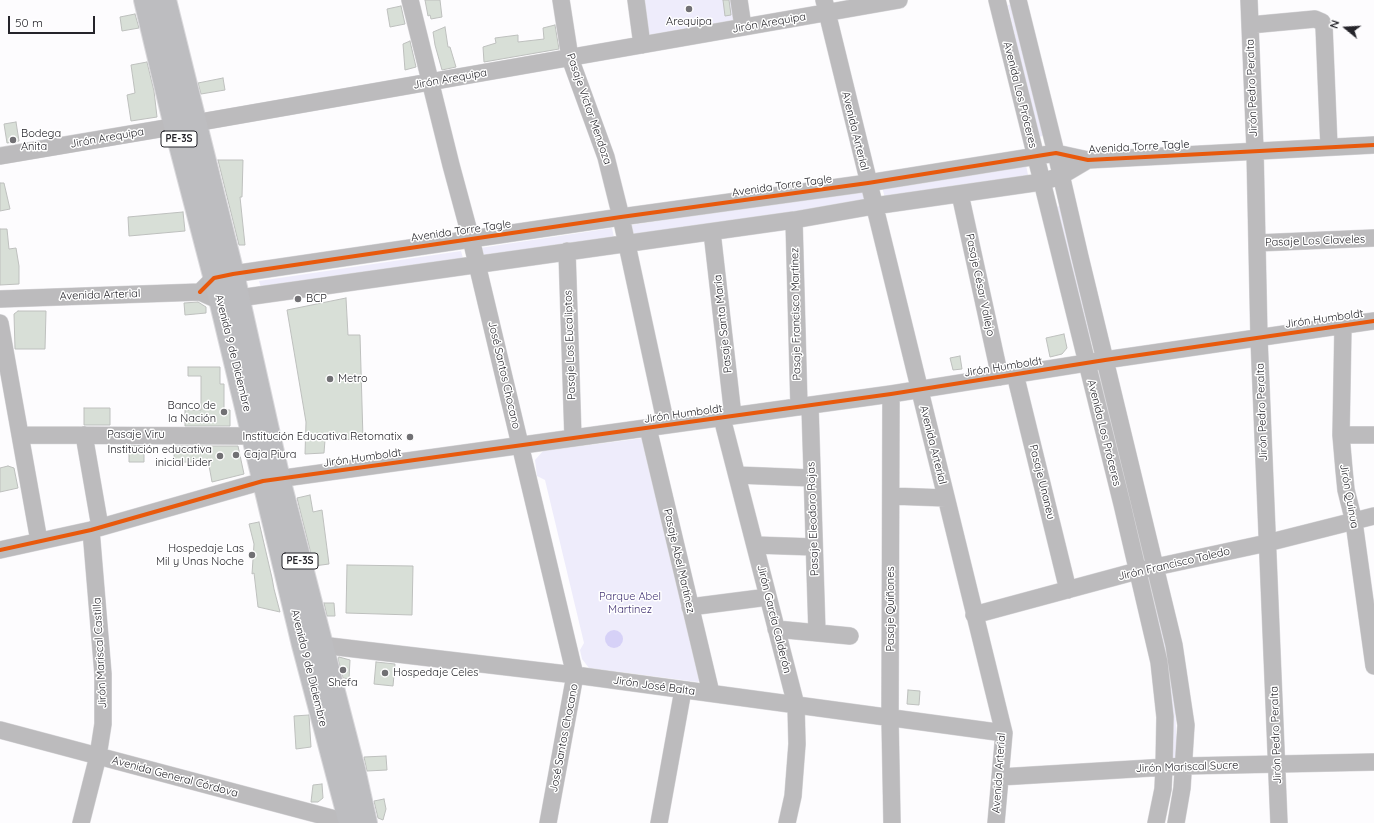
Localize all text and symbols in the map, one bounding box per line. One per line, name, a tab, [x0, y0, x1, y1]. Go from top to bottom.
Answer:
marker: Arequipa	[684, 4, 694, 14]
scale bar	[10, 8, 97, 34]
north arrow	[1326, 8, 1366, 48]
street label: Jirón Arequipa	[731, 10, 807, 36]
text: 50 m	[15, 15, 43, 30]
place label: Arequipa	[666, 15, 712, 29]
text: N	[1327, 18, 1342, 30]
street label: Jirón Pedro Peralta	[1244, 39, 1260, 137]
street label: Avenida Los Próceres	[1000, 40, 1040, 150]
street label: Pasaje Víctor Mendoza	[564, 52, 614, 166]
street label: Jirón Arequipa	[412, 66, 488, 92]
street label: Avenida Arterial	[839, 90, 871, 172]
street label: Jirón Arequipa	[69, 125, 145, 151]
place label: Bodega Anita	[21, 127, 61, 153]
road number: PE-3S	[161, 131, 197, 147]
marker: Bodega Anita	[8, 135, 18, 145]
street label: Avenida Torre Tagle	[1088, 138, 1190, 156]
street label: Avenida Torre Tagle	[731, 172, 833, 200]
street label: Avenida Torre Tagle	[410, 217, 512, 245]
street label: Pasaje César Vallejo	[963, 233, 997, 337]
street label: Pasaje Los Claveles	[1265, 233, 1365, 249]
street label: Pasaje Francisco Martínez	[788, 247, 804, 381]
street label: Pasaje Santa María	[711, 274, 735, 374]
street label: Avenida Arterial	[59, 287, 141, 303]
street label: Pasaje Los Eucaliptos	[561, 290, 579, 400]
place label: BCP	[306, 292, 327, 306]
street label: Avenida 9 de Diciembre	[212, 293, 254, 413]
marker: BCP	[293, 294, 303, 304]
street label: Jirón Humboldt	[1284, 307, 1364, 331]
street label: José Santos Chocano	[485, 320, 523, 430]
street label: Jirón Humboldt	[963, 354, 1043, 380]
street label: Jirón Pedro Peralta	[1254, 363, 1270, 461]
place label: Metro	[338, 372, 368, 386]
marker: Metro	[325, 374, 335, 384]
street label: Avenida Los Próceres	[1084, 378, 1124, 488]
place label: Banco de la Nación	[168, 399, 216, 425]
street label: Jirón Humboldt	[643, 402, 723, 426]
street label: Avenida Arterial	[917, 404, 949, 486]
marker: Banco de la Nación	[219, 407, 229, 417]
street label: Pasaje Viru	[107, 428, 165, 442]
place label: Institución Educativa Retomatix	[242, 430, 402, 444]
marker: Institución Educativa Retomatix	[405, 432, 415, 442]
place label: Institución educativa inicial Lider	[107, 443, 212, 469]
street label: Pasaje Unaneu	[1026, 443, 1058, 521]
street label: Jirón Humboldt	[322, 446, 402, 470]
place label: Caja Piura	[244, 448, 296, 462]
marker: Caja Piura	[231, 450, 241, 460]
marker: Institución educativa inicial Lider	[215, 451, 225, 461]
street label: Pasaje Eleodoro Rojas	[804, 462, 822, 576]
street label: Jirón Quinua	[1337, 463, 1361, 529]
street label: Pasaje Abel Martínez	[661, 508, 697, 614]
place label: Hospedaje Las Mil y Unas Noche	[156, 542, 244, 568]
street label: Jirón Francisco Toledo	[1117, 545, 1231, 583]
marker: Hospedaje Las Mil y Unas Noche	[247, 550, 257, 560]
road number: PE-3S	[282, 553, 318, 569]
street label: Jirón García Calderón	[754, 563, 794, 675]
street label: Pasaje Quiñones	[884, 566, 898, 652]
park label: Parque Abel Martinez	[599, 590, 661, 616]
street label: Jirón Mariscal Castilla	[91, 597, 109, 709]
street label: Avenida 9 de Diciembre	[288, 608, 330, 728]
marker: Shefa	[338, 665, 348, 675]
place label: Hospedaje Celes	[393, 666, 478, 680]
marker: Hospedaje Celes	[380, 668, 390, 678]
street label: Jirón José Balta	[612, 674, 696, 698]
place label: Shefa	[328, 676, 358, 690]
street label: José Santos Chocano	[547, 683, 581, 793]
street label: Jirón Pedro Peralta	[1268, 686, 1284, 784]
street label: Avenida Arterial	[990, 732, 1008, 814]
street label: Avenida General Córdova	[110, 754, 240, 800]
street label: Jirón Mariscal Sucre	[1135, 759, 1239, 775]

